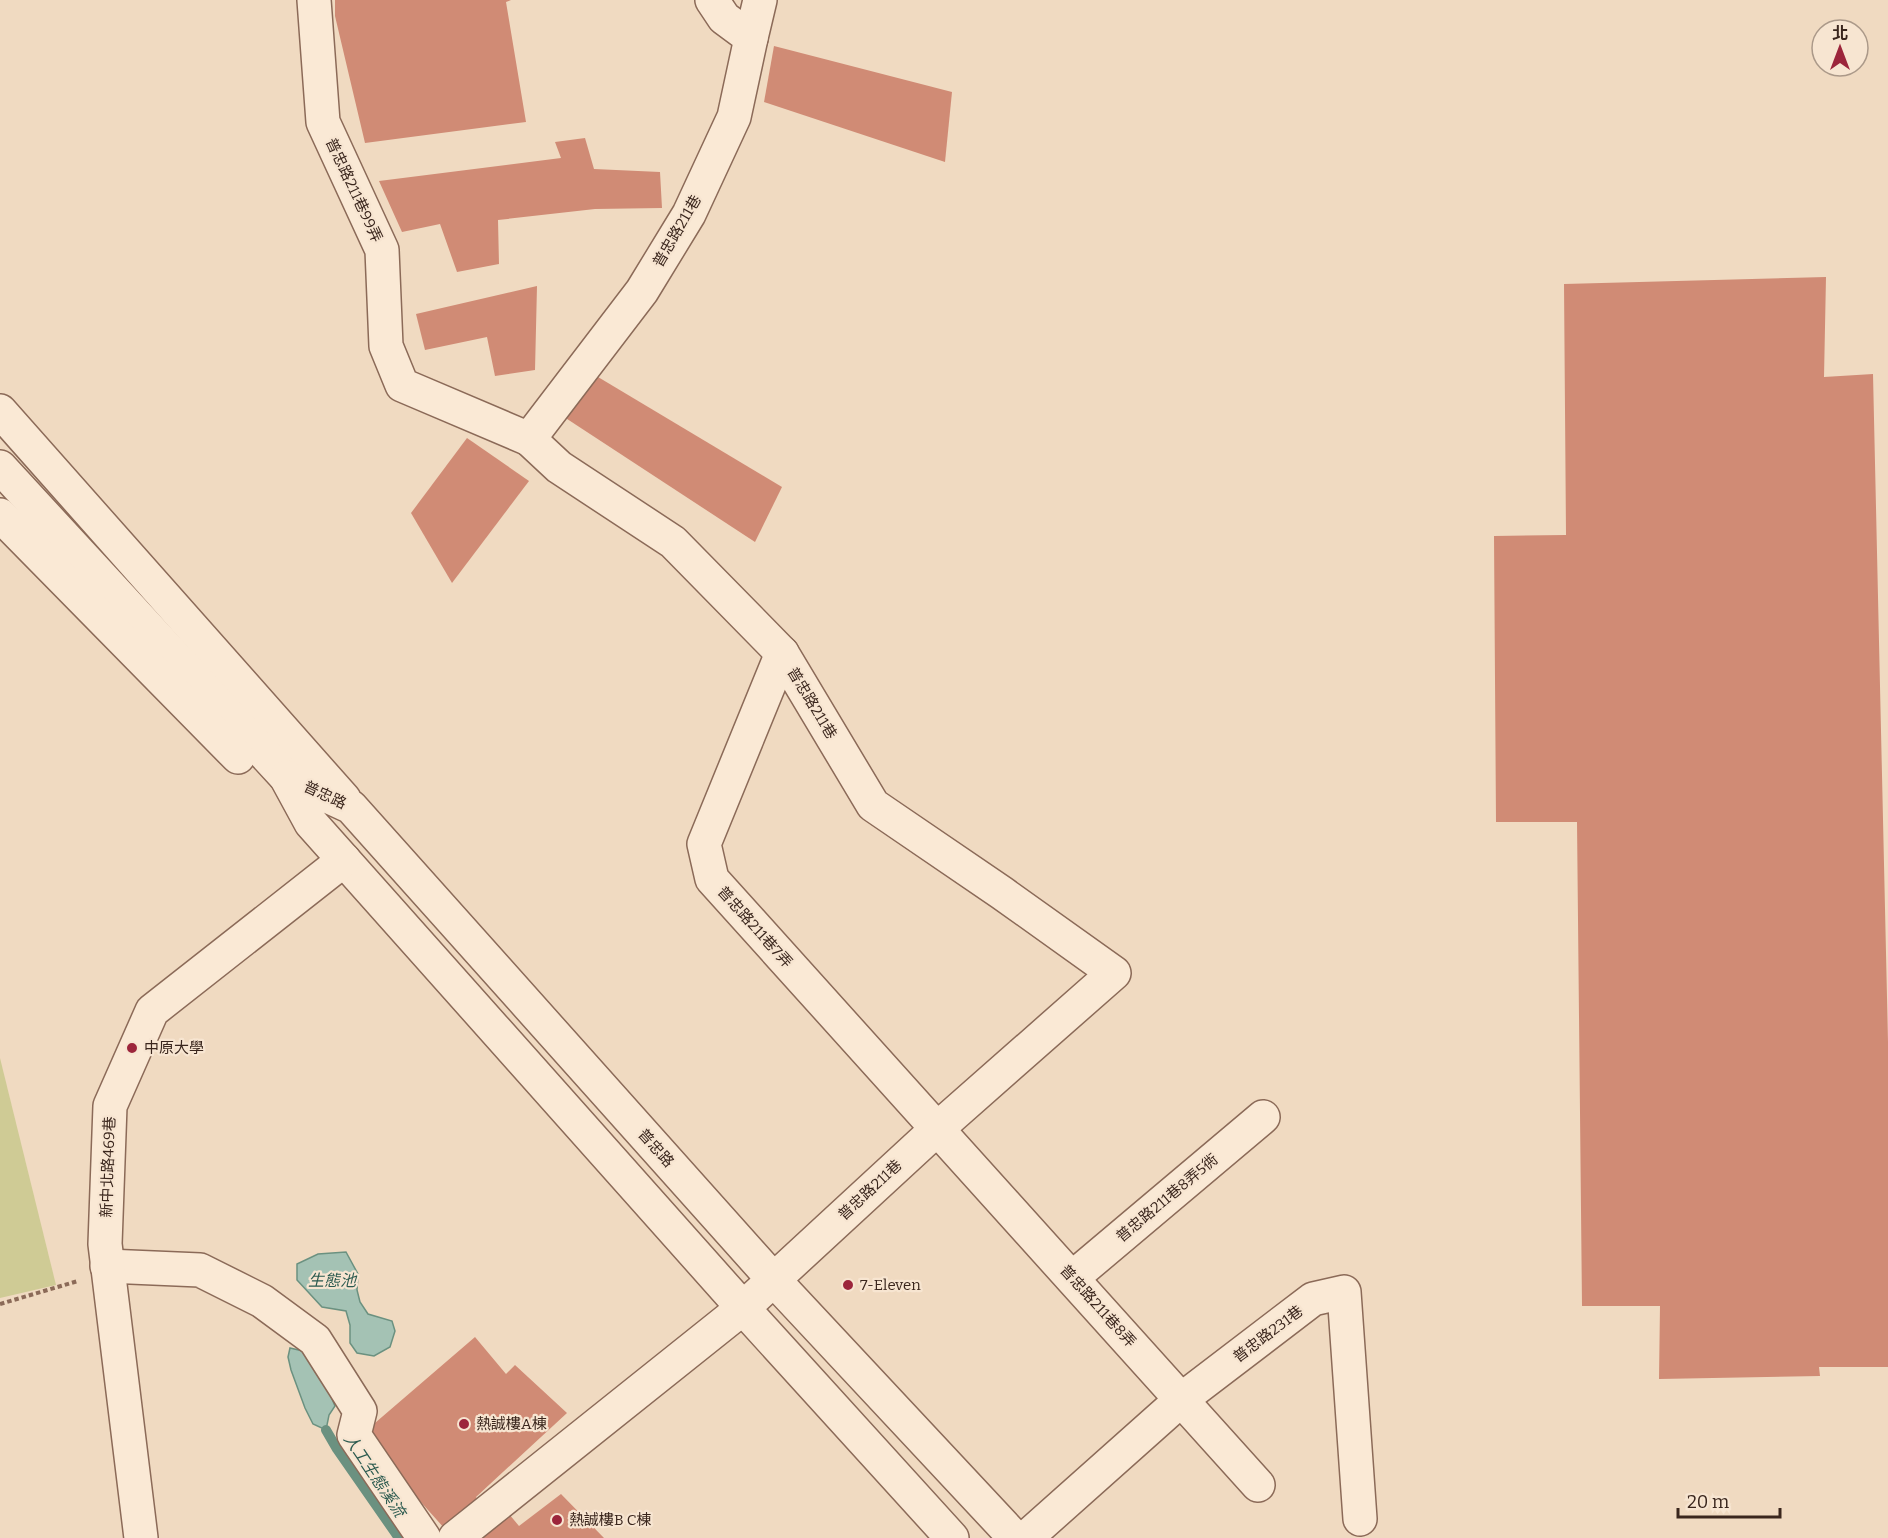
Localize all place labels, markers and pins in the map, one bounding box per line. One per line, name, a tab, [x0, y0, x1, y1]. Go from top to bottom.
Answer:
place label: 中原大學	[144, 1039, 204, 1057]
marker: 中原大學	[125, 1041, 139, 1055]
place label: 7-Eleven	[860, 1276, 921, 1294]
marker: 7-Eleven	[841, 1278, 855, 1292]
place label: 熱誠樓A棟	[476, 1415, 547, 1433]
marker: 熱誠樓A棟	[457, 1417, 471, 1431]
place label: 熱誠樓B C棟	[569, 1511, 651, 1529]
marker: 熱誠樓B C棟	[550, 1513, 564, 1527]

